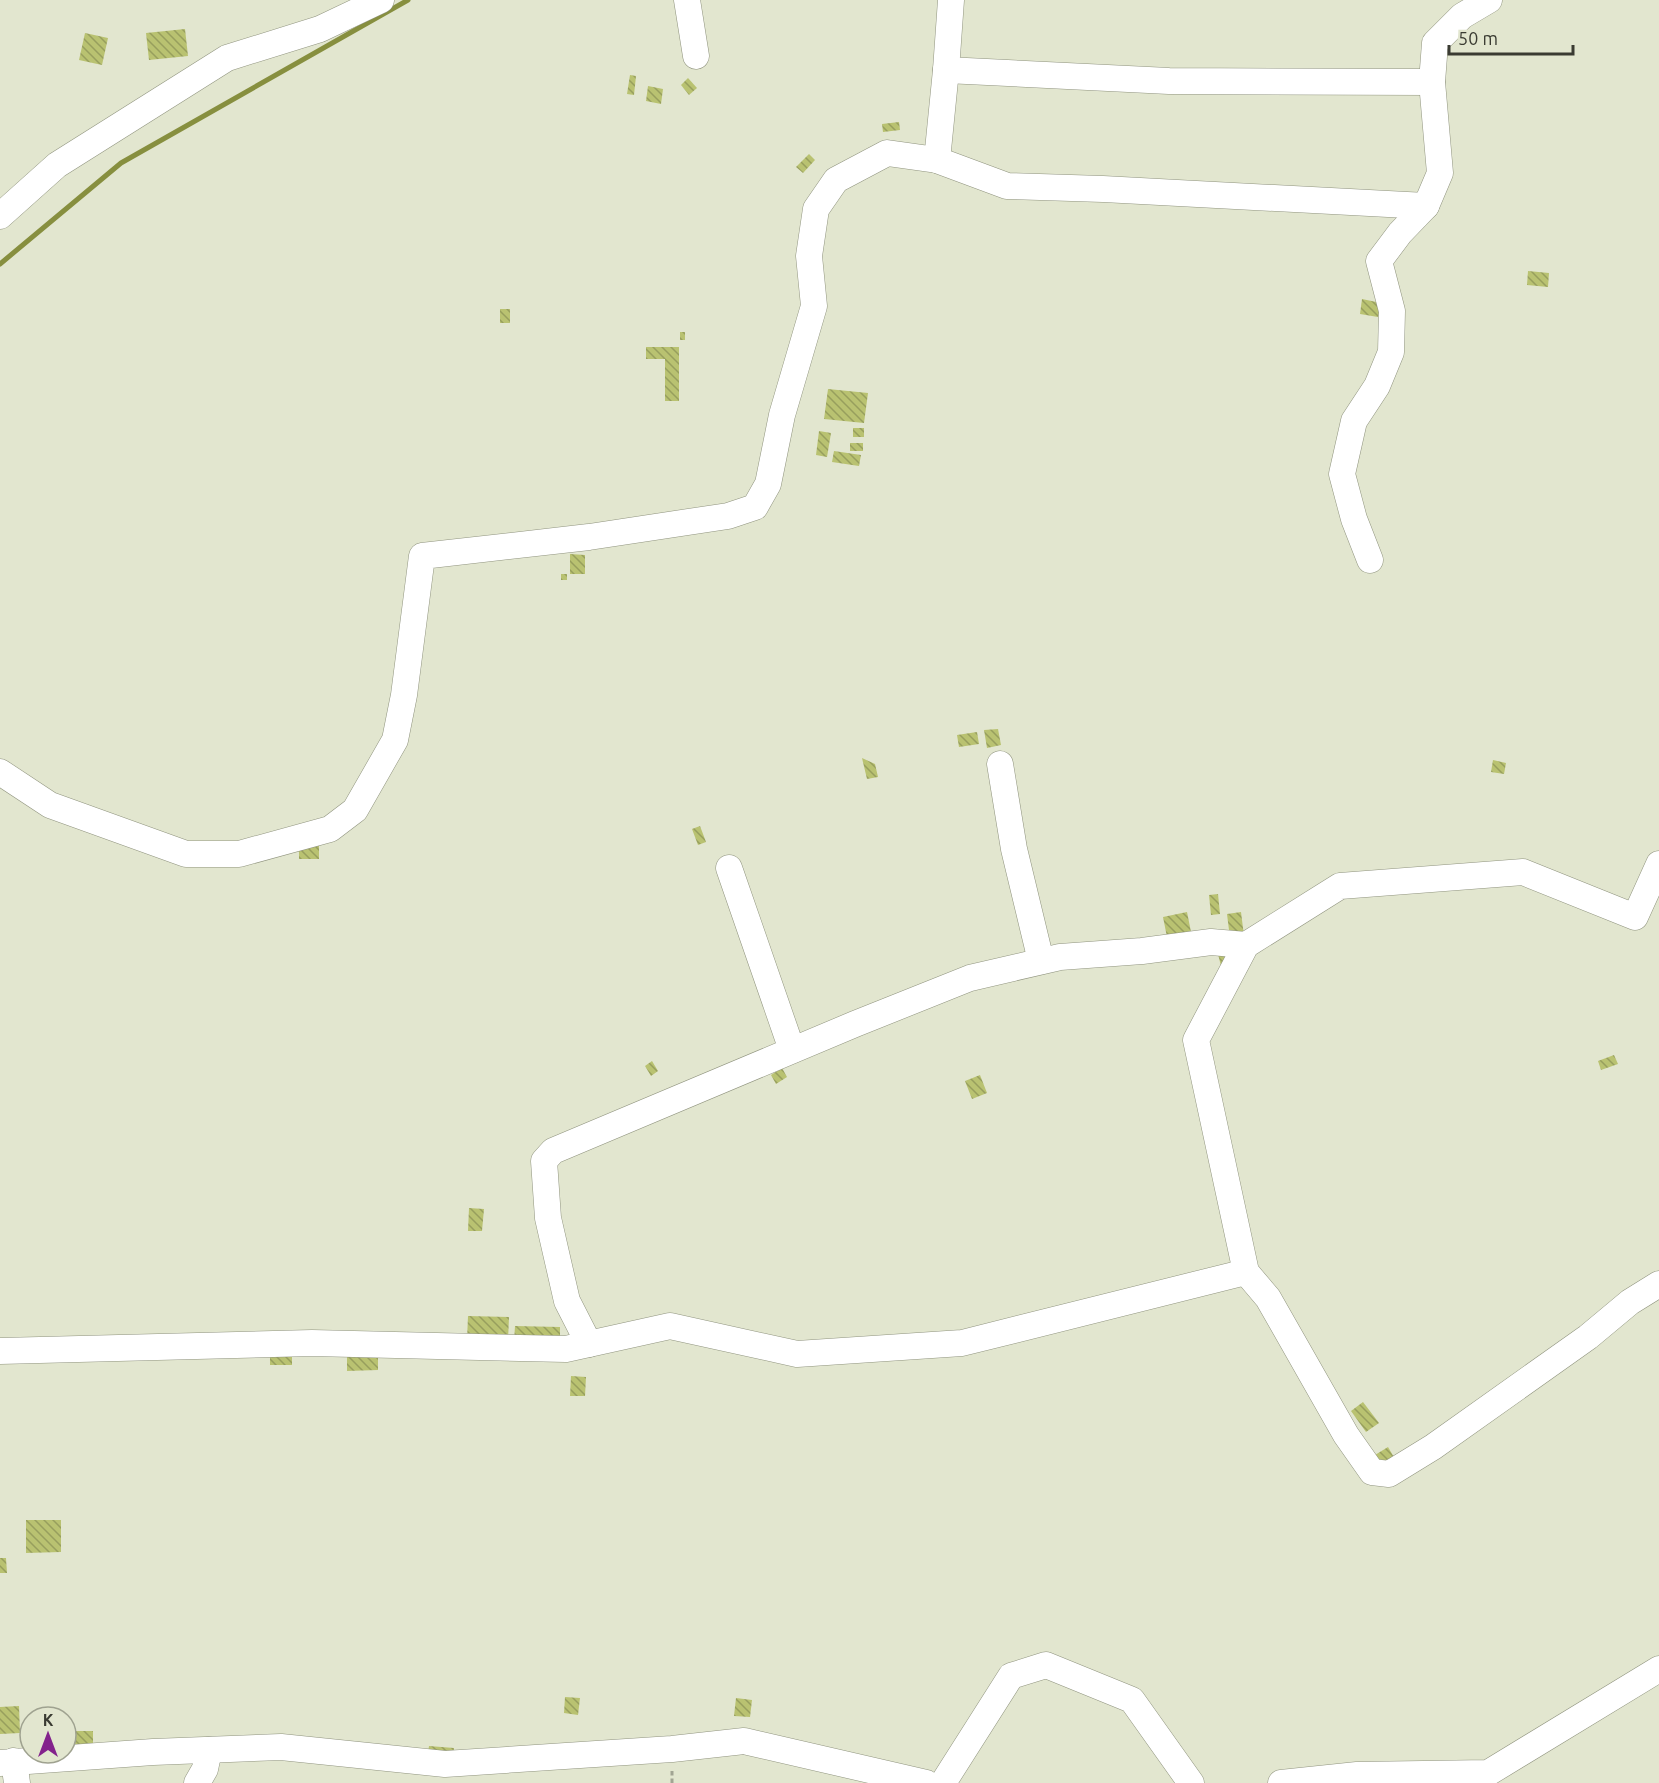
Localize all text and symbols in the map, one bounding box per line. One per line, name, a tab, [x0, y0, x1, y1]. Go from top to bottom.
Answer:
scale bar	[1449, 18, 1574, 56]
text: 50 m	[1458, 28, 1498, 48]
north arrow	[18, 1705, 78, 1765]
text: K	[43, 1711, 54, 1729]

